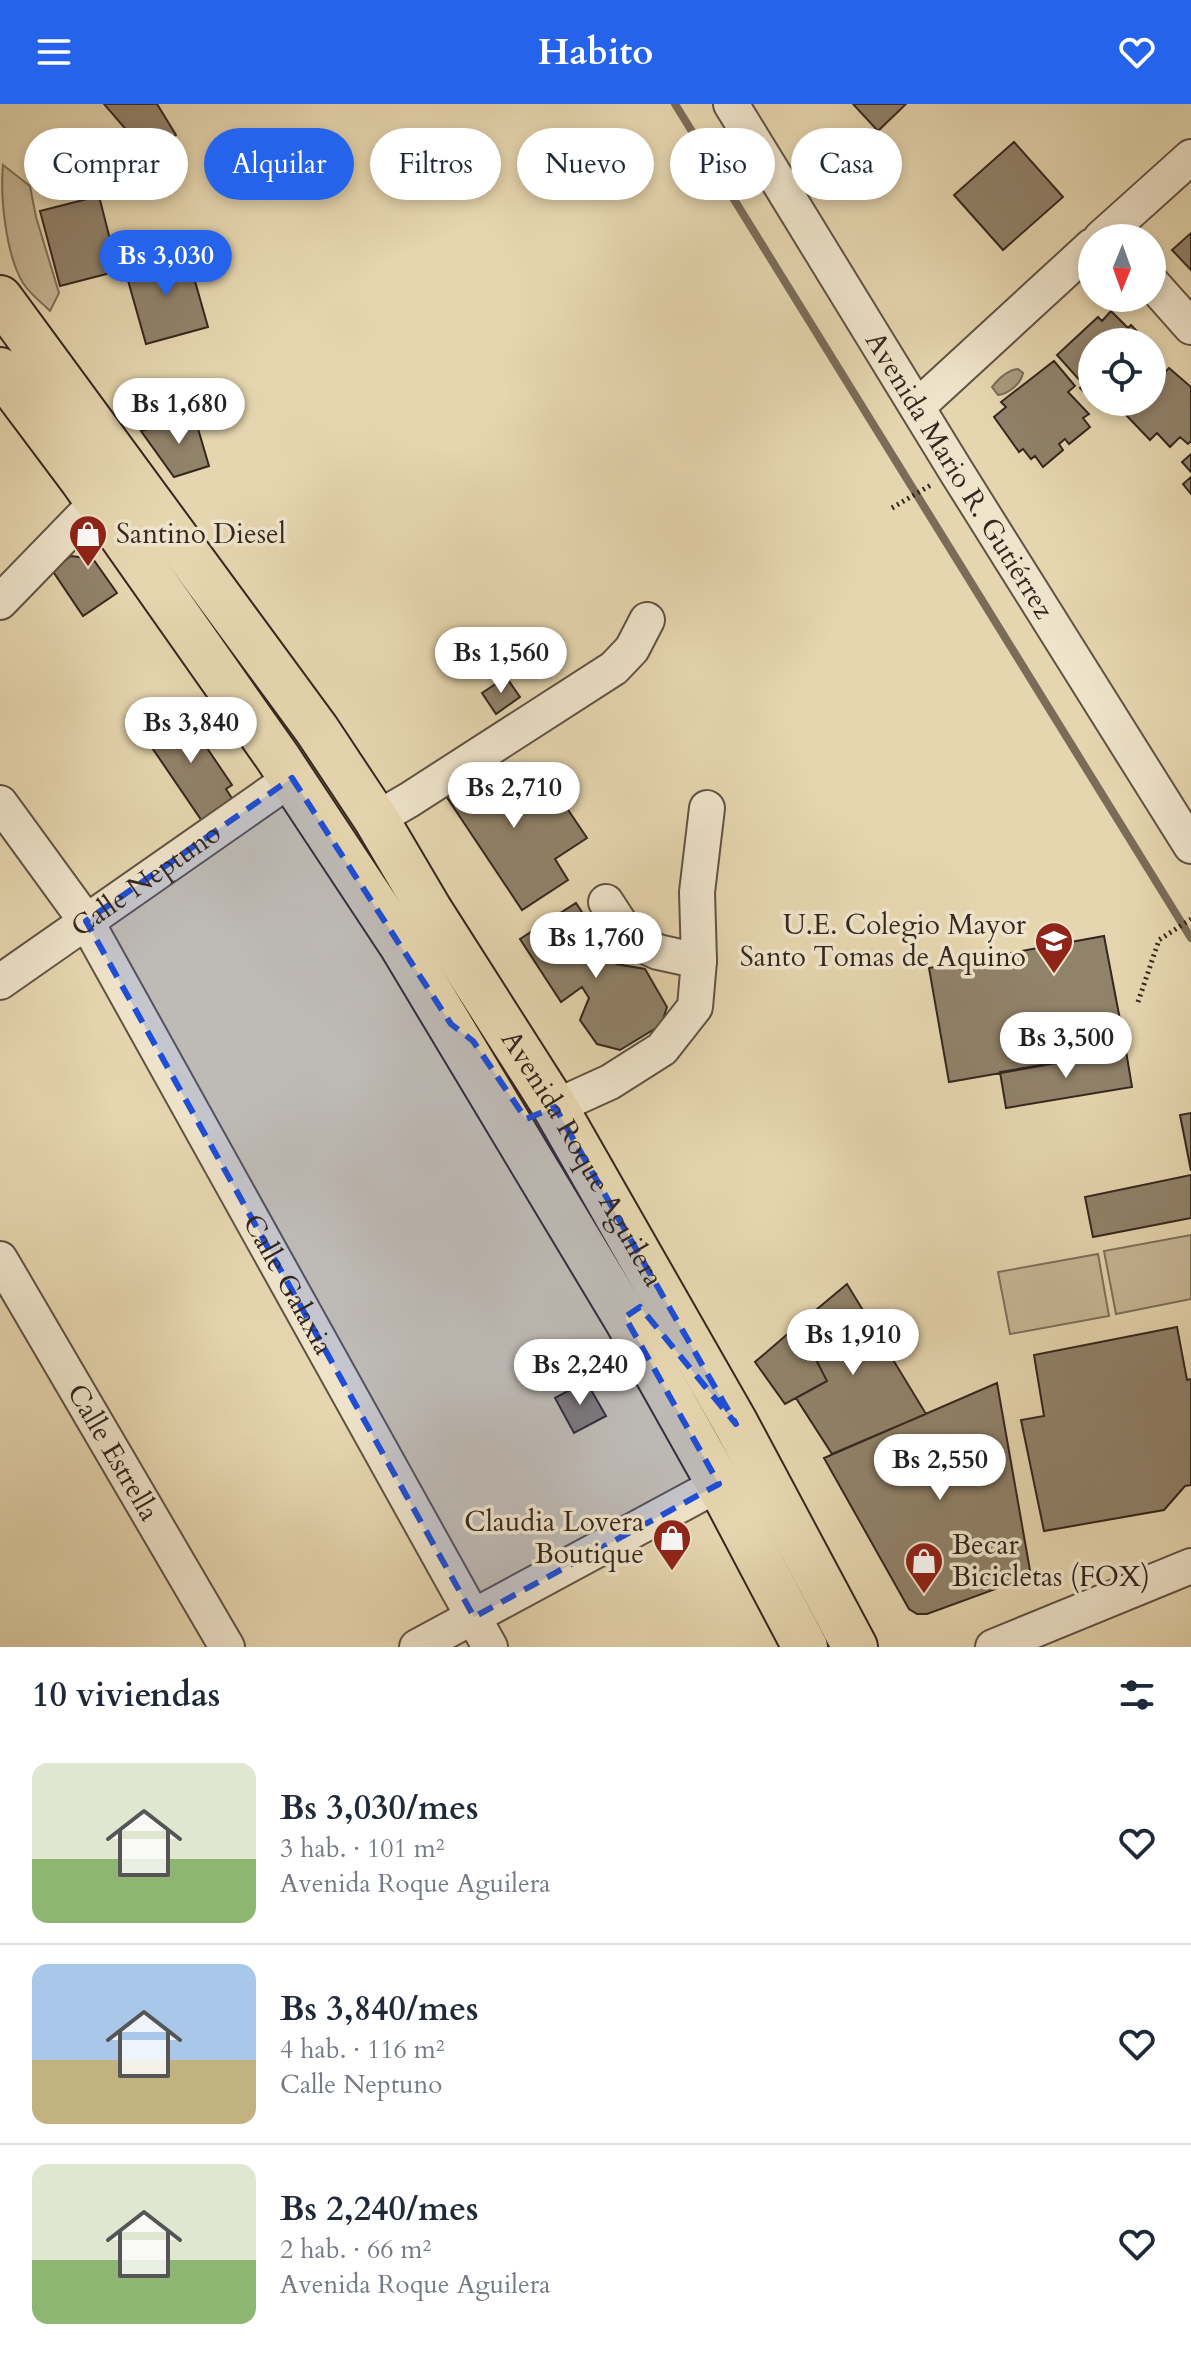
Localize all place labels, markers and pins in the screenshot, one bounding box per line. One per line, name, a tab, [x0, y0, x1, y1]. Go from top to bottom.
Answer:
pin: Bs 3,030	[83, 230, 249, 298]
pin: Bs 1,680	[96, 378, 262, 446]
shop icon: Santino Diesel	[67, 513, 109, 568]
place label: Santino Diesel	[116, 515, 286, 553]
pin: Bs 1,560	[418, 627, 584, 695]
pin: Bs 3,840	[108, 697, 274, 765]
pin: Bs 2,710	[431, 762, 597, 830]
place label: U.E. Colegio Mayor Santo Tomas de Aquino	[740, 906, 1027, 976]
pin: Bs 1,760	[513, 912, 679, 980]
school or university icon: U.E. Colegio Mayor Santo Tomas de Aquino	[1033, 920, 1075, 975]
pin: Bs 3,500	[983, 1012, 1149, 1080]
pin: Bs 1,910	[770, 1309, 936, 1377]
pin: Bs 2,240	[497, 1339, 663, 1407]
pin: Bs 2,550	[857, 1434, 1023, 1502]
place label: Claudia Lovera Boutique	[464, 1503, 644, 1573]
shop icon: Claudia Lovera Boutique	[651, 1517, 693, 1572]
place label: Becar Bicicletas (FOX)	[952, 1526, 1150, 1596]
shop icon: Becar Bicicletas (FOX)	[903, 1540, 945, 1595]

